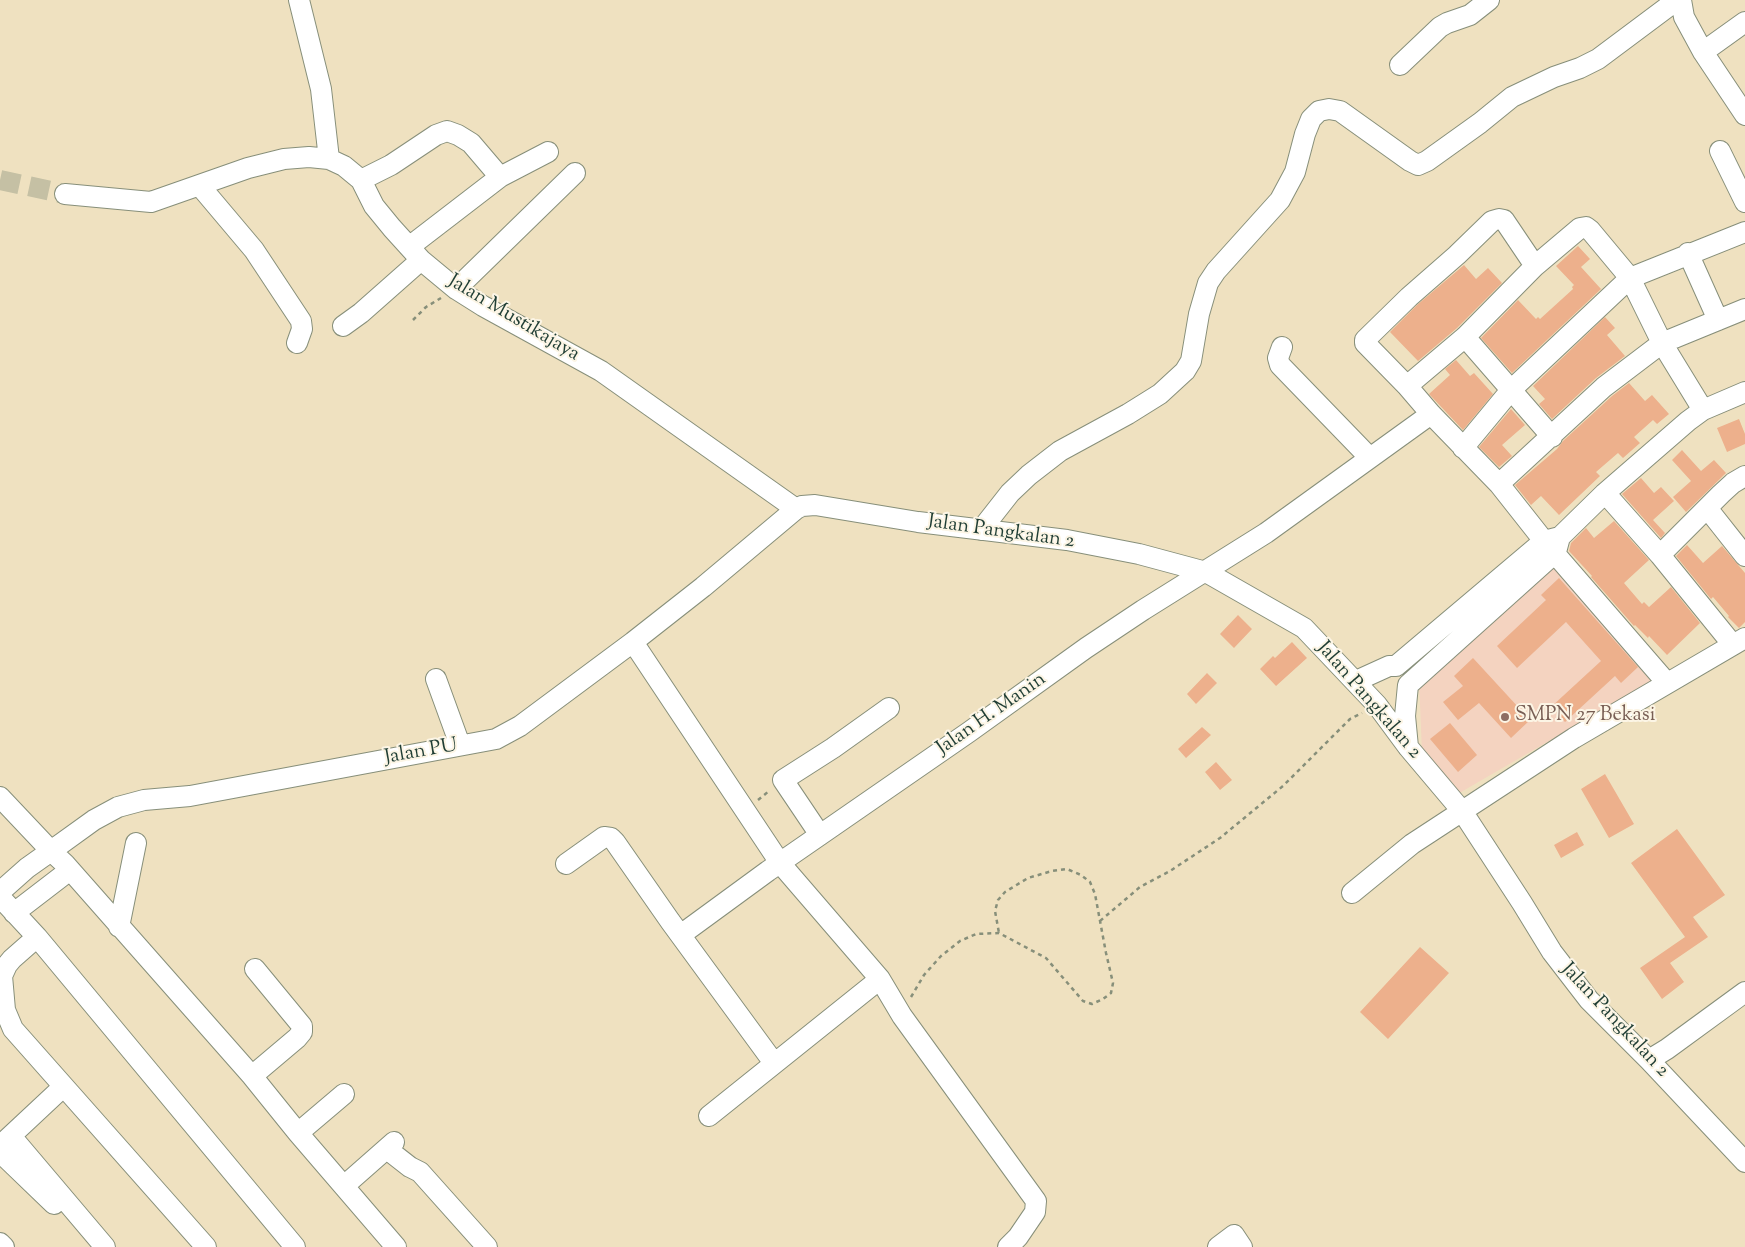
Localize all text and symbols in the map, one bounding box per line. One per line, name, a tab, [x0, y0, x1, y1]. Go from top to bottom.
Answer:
street label: Jalan Mustikajaya	[443, 270, 583, 368]
street label: Jalan Pangkalan 2	[926, 511, 1076, 555]
street label: Jalan Pangkalan 2	[1310, 637, 1426, 765]
street label: Jalan H. Manin	[933, 668, 1051, 762]
place label: SMPN 27 Bekasi	[1515, 705, 1655, 729]
marker: SMPN 27 Bekasi	[1499, 711, 1511, 723]
street label: Jalan PU	[383, 735, 459, 771]
street label: Jalan Pangkalan 2	[1555, 959, 1673, 1083]

